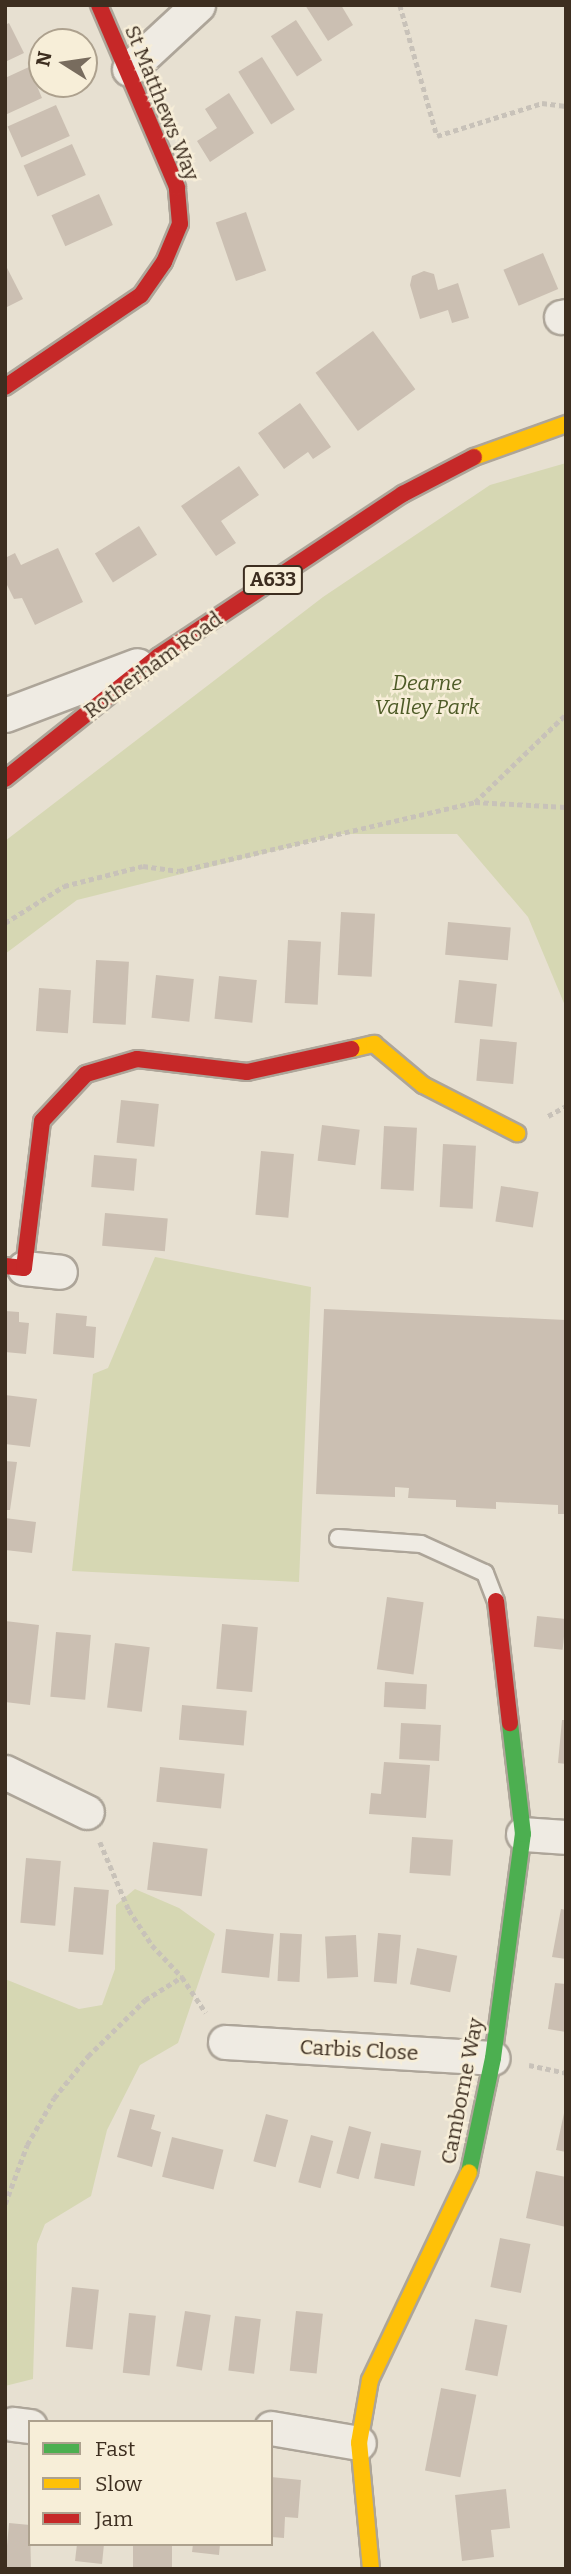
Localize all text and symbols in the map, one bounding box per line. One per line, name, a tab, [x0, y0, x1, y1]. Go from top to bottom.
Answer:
street label: St Matthews Way	[119, 22, 205, 184]
north arrow	[28, 28, 98, 98]
text: N	[31, 49, 57, 69]
road number: A633	[242, 565, 304, 596]
street label: Rotherham Road	[79, 606, 227, 724]
park label: Dearne Valley Park	[374, 670, 480, 720]
street label: Camborne Way	[435, 2016, 489, 2166]
street label: Carbis Close	[299, 2034, 419, 2066]
legend	[28, 2420, 273, 2546]
text: Fast	[95, 2436, 135, 2462]
text: Slow	[95, 2471, 142, 2497]
text: Jam	[95, 2506, 133, 2532]

